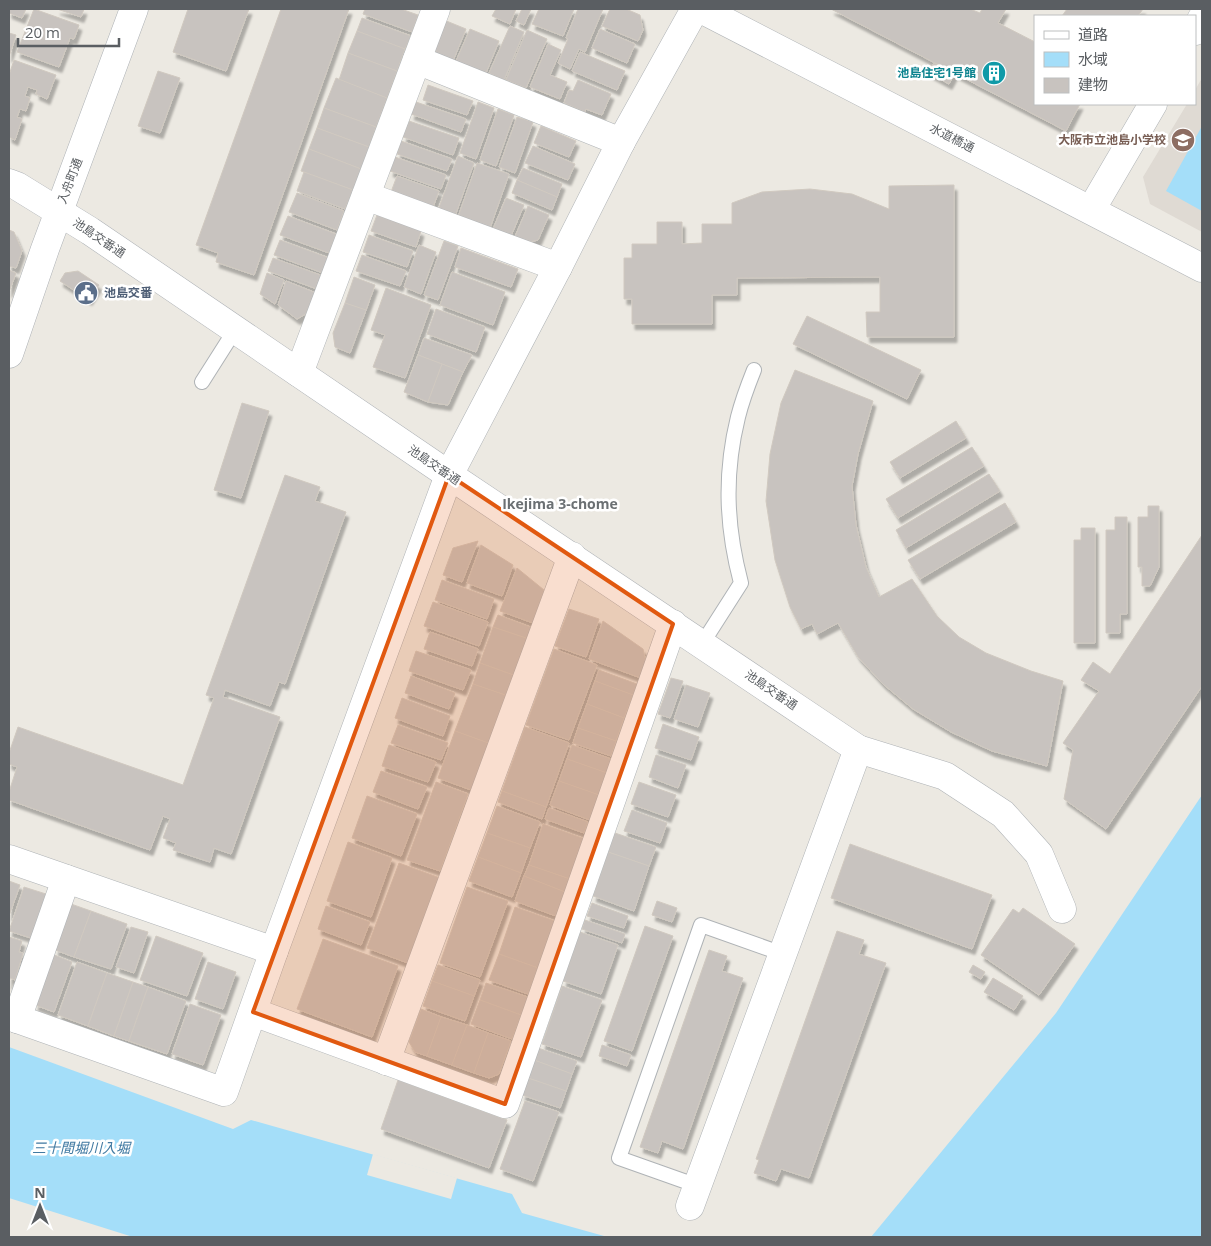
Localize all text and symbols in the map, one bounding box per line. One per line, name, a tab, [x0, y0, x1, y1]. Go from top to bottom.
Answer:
scale bar	[18, 15, 119, 47]
legend	[1034, 15, 1196, 105]
text: 20 m	[25, 22, 60, 42]
text: 道路	[1078, 24, 1108, 44]
text: 水域	[1078, 49, 1108, 69]
building icon: 池島住宅1号館	[981, 60, 1007, 86]
place label: 池島住宅1号館	[897, 64, 976, 81]
text: 建物	[1078, 74, 1108, 94]
street label: 水道橋通	[927, 119, 977, 156]
school or university icon: 大阪市立池島小学校	[1170, 127, 1196, 153]
place label: 大阪市立池島小学校	[1058, 131, 1166, 148]
street label: 入舟町通	[53, 155, 86, 206]
street label: 池島交番通	[70, 214, 129, 261]
public building icon: 池島交番	[73, 280, 99, 306]
place label: 池島交番	[104, 284, 153, 301]
street label: 池島交番通	[405, 441, 464, 488]
district label: Ikejima 3-chome	[502, 494, 618, 513]
street label: 池島交番通	[742, 666, 801, 713]
water label: 三十間堀川入堀	[32, 1138, 132, 1157]
north arrow	[15, 1181, 65, 1231]
text: N	[34, 1183, 46, 1202]

